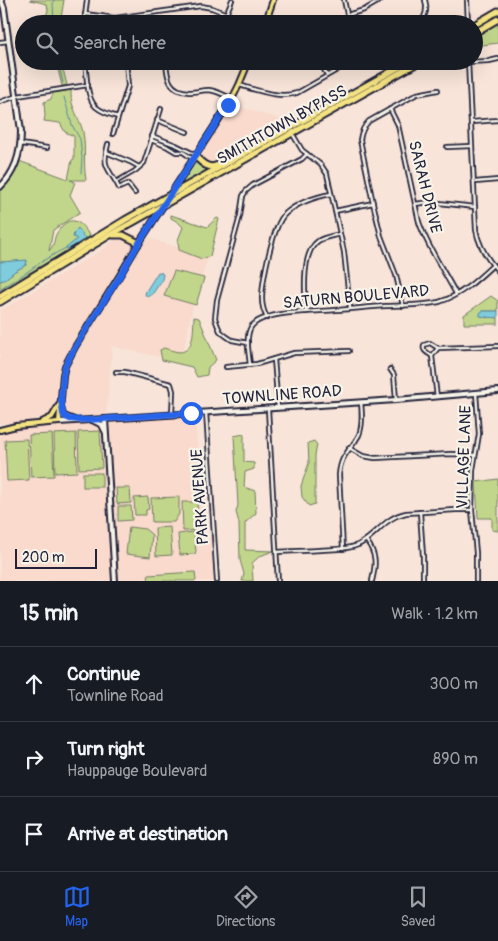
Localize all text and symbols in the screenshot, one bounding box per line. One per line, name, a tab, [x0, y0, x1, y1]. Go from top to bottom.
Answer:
search box	[15, 15, 483, 70]
icon: search	[33, 29, 61, 57]
text: Search here	[73, 31, 166, 55]
street label: SMITHTOWN BYPASS	[213, 81, 351, 169]
route end	[217, 94, 240, 117]
street label: SARAH DRIVE	[404, 139, 446, 235]
street label: SATURN BOULEVARD	[282, 281, 430, 313]
street label: TOWNLINE ROAD	[222, 381, 342, 409]
route start	[180, 402, 203, 425]
street label: VILLAGE LANE	[452, 405, 476, 509]
street label: PARK AVENUE	[187, 448, 213, 546]
scale bar	[15, 546, 98, 569]
text: 200 m	[22, 549, 64, 566]
text: 15 min	[20, 600, 78, 627]
text: Walk · 1.2 km	[391, 604, 478, 624]
text: Continue	[67, 662, 140, 686]
icon: ahead	[20, 670, 48, 698]
text: 300 m	[430, 674, 478, 694]
text: Townline Road	[67, 686, 164, 706]
text: Turn right	[67, 737, 145, 761]
icon: right	[20, 745, 48, 773]
text: 890 m	[433, 749, 478, 769]
text: Hauppauge Boulevard	[67, 761, 207, 781]
icon: arrive	[20, 820, 48, 848]
text: Arrive at destination	[67, 822, 228, 846]
tab: Map	[63, 883, 91, 930]
tab: Directions	[216, 883, 275, 930]
tab: Saved	[401, 883, 435, 930]

